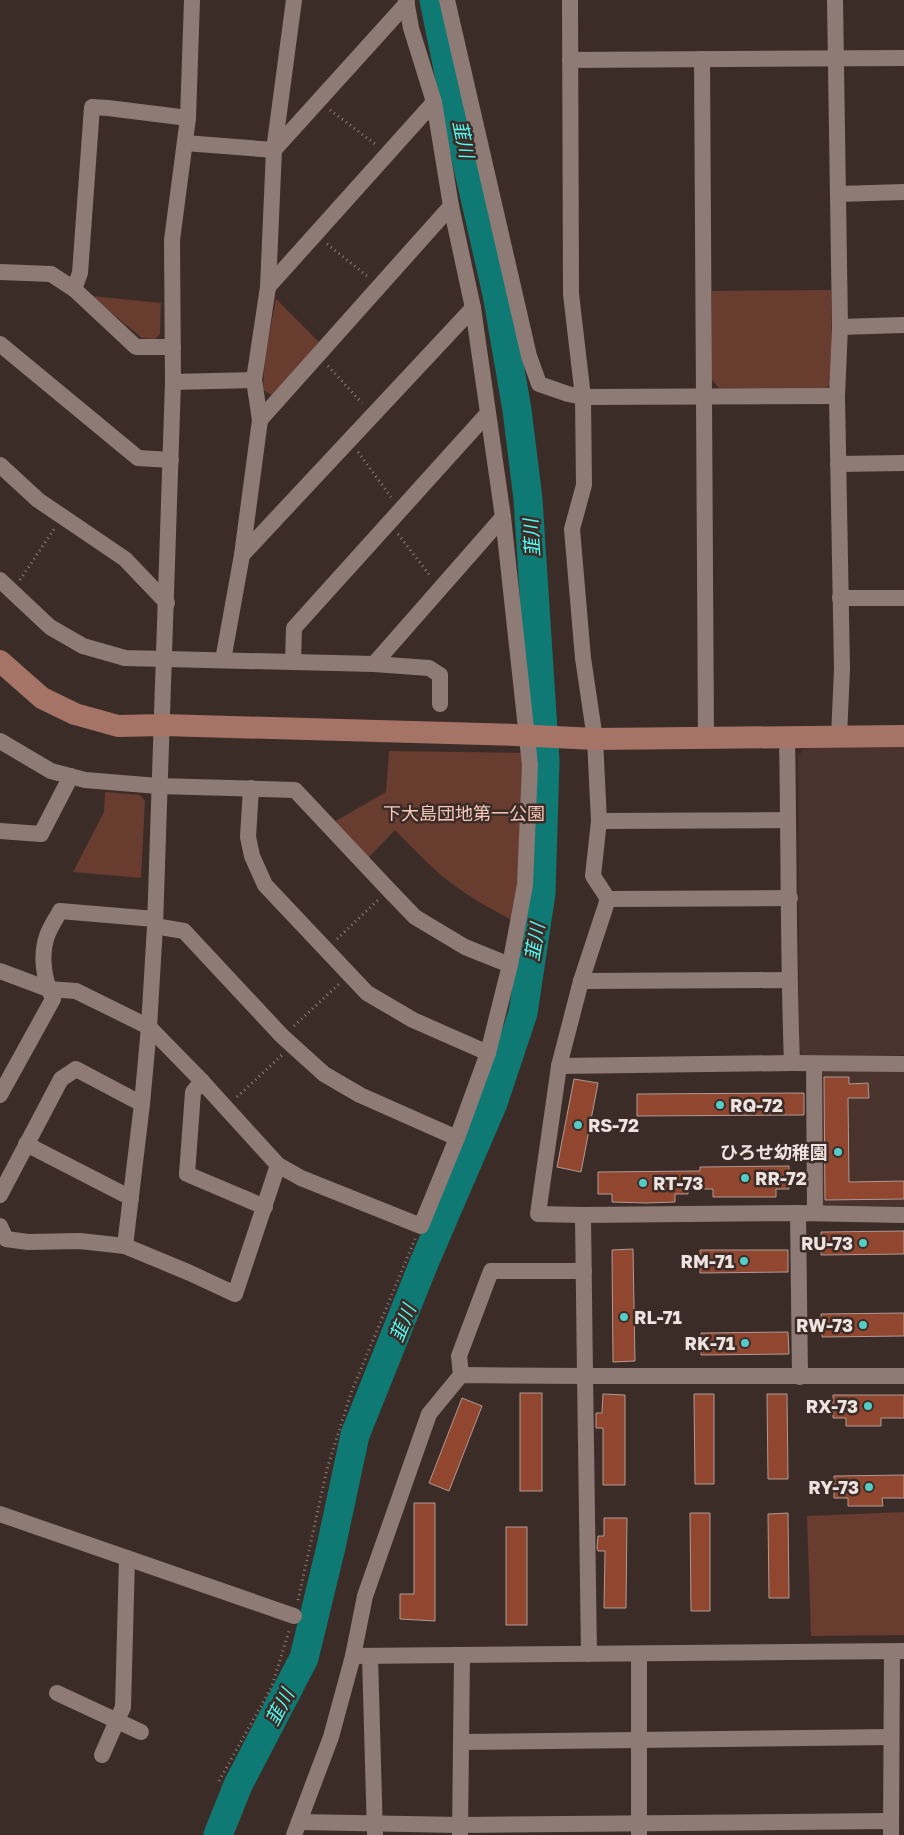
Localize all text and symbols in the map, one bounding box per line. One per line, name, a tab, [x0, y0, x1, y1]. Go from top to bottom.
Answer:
water label: 韮川	[449, 118, 480, 162]
water label: 韮川	[518, 516, 544, 558]
park label: 下大島団地第一公園	[383, 802, 545, 824]
water label: 韮川	[520, 919, 549, 963]
place label: RQ-72	[730, 1094, 783, 1116]
marker: RQ-72	[714, 1099, 726, 1111]
place label: RS-72	[588, 1114, 639, 1136]
marker: RS-72	[572, 1119, 584, 1131]
place label: ひろせ幼稚園	[720, 1141, 828, 1163]
marker: ひろせ幼稚園	[832, 1146, 844, 1158]
place label: RR-72	[755, 1167, 807, 1189]
place label: RT-73	[653, 1172, 703, 1194]
marker: RR-72	[739, 1172, 751, 1184]
marker: RT-73	[637, 1177, 649, 1189]
place label: RU-73	[801, 1232, 853, 1254]
marker: RU-73	[857, 1237, 869, 1249]
place label: RM-71	[680, 1250, 734, 1272]
marker: RM-71	[738, 1255, 750, 1267]
water label: 韮川	[384, 1299, 421, 1345]
place label: RL-71	[634, 1306, 682, 1328]
marker: RL-71	[618, 1311, 630, 1323]
place label: RW-73	[796, 1314, 853, 1336]
marker: RW-73	[857, 1319, 869, 1331]
place label: RK-71	[684, 1332, 735, 1354]
marker: RK-71	[739, 1337, 751, 1349]
place label: RX-73	[806, 1395, 858, 1417]
marker: RX-73	[862, 1400, 874, 1412]
place label: RY-73	[808, 1476, 859, 1498]
marker: RY-73	[863, 1481, 875, 1493]
water label: 韮川	[260, 1683, 299, 1729]

